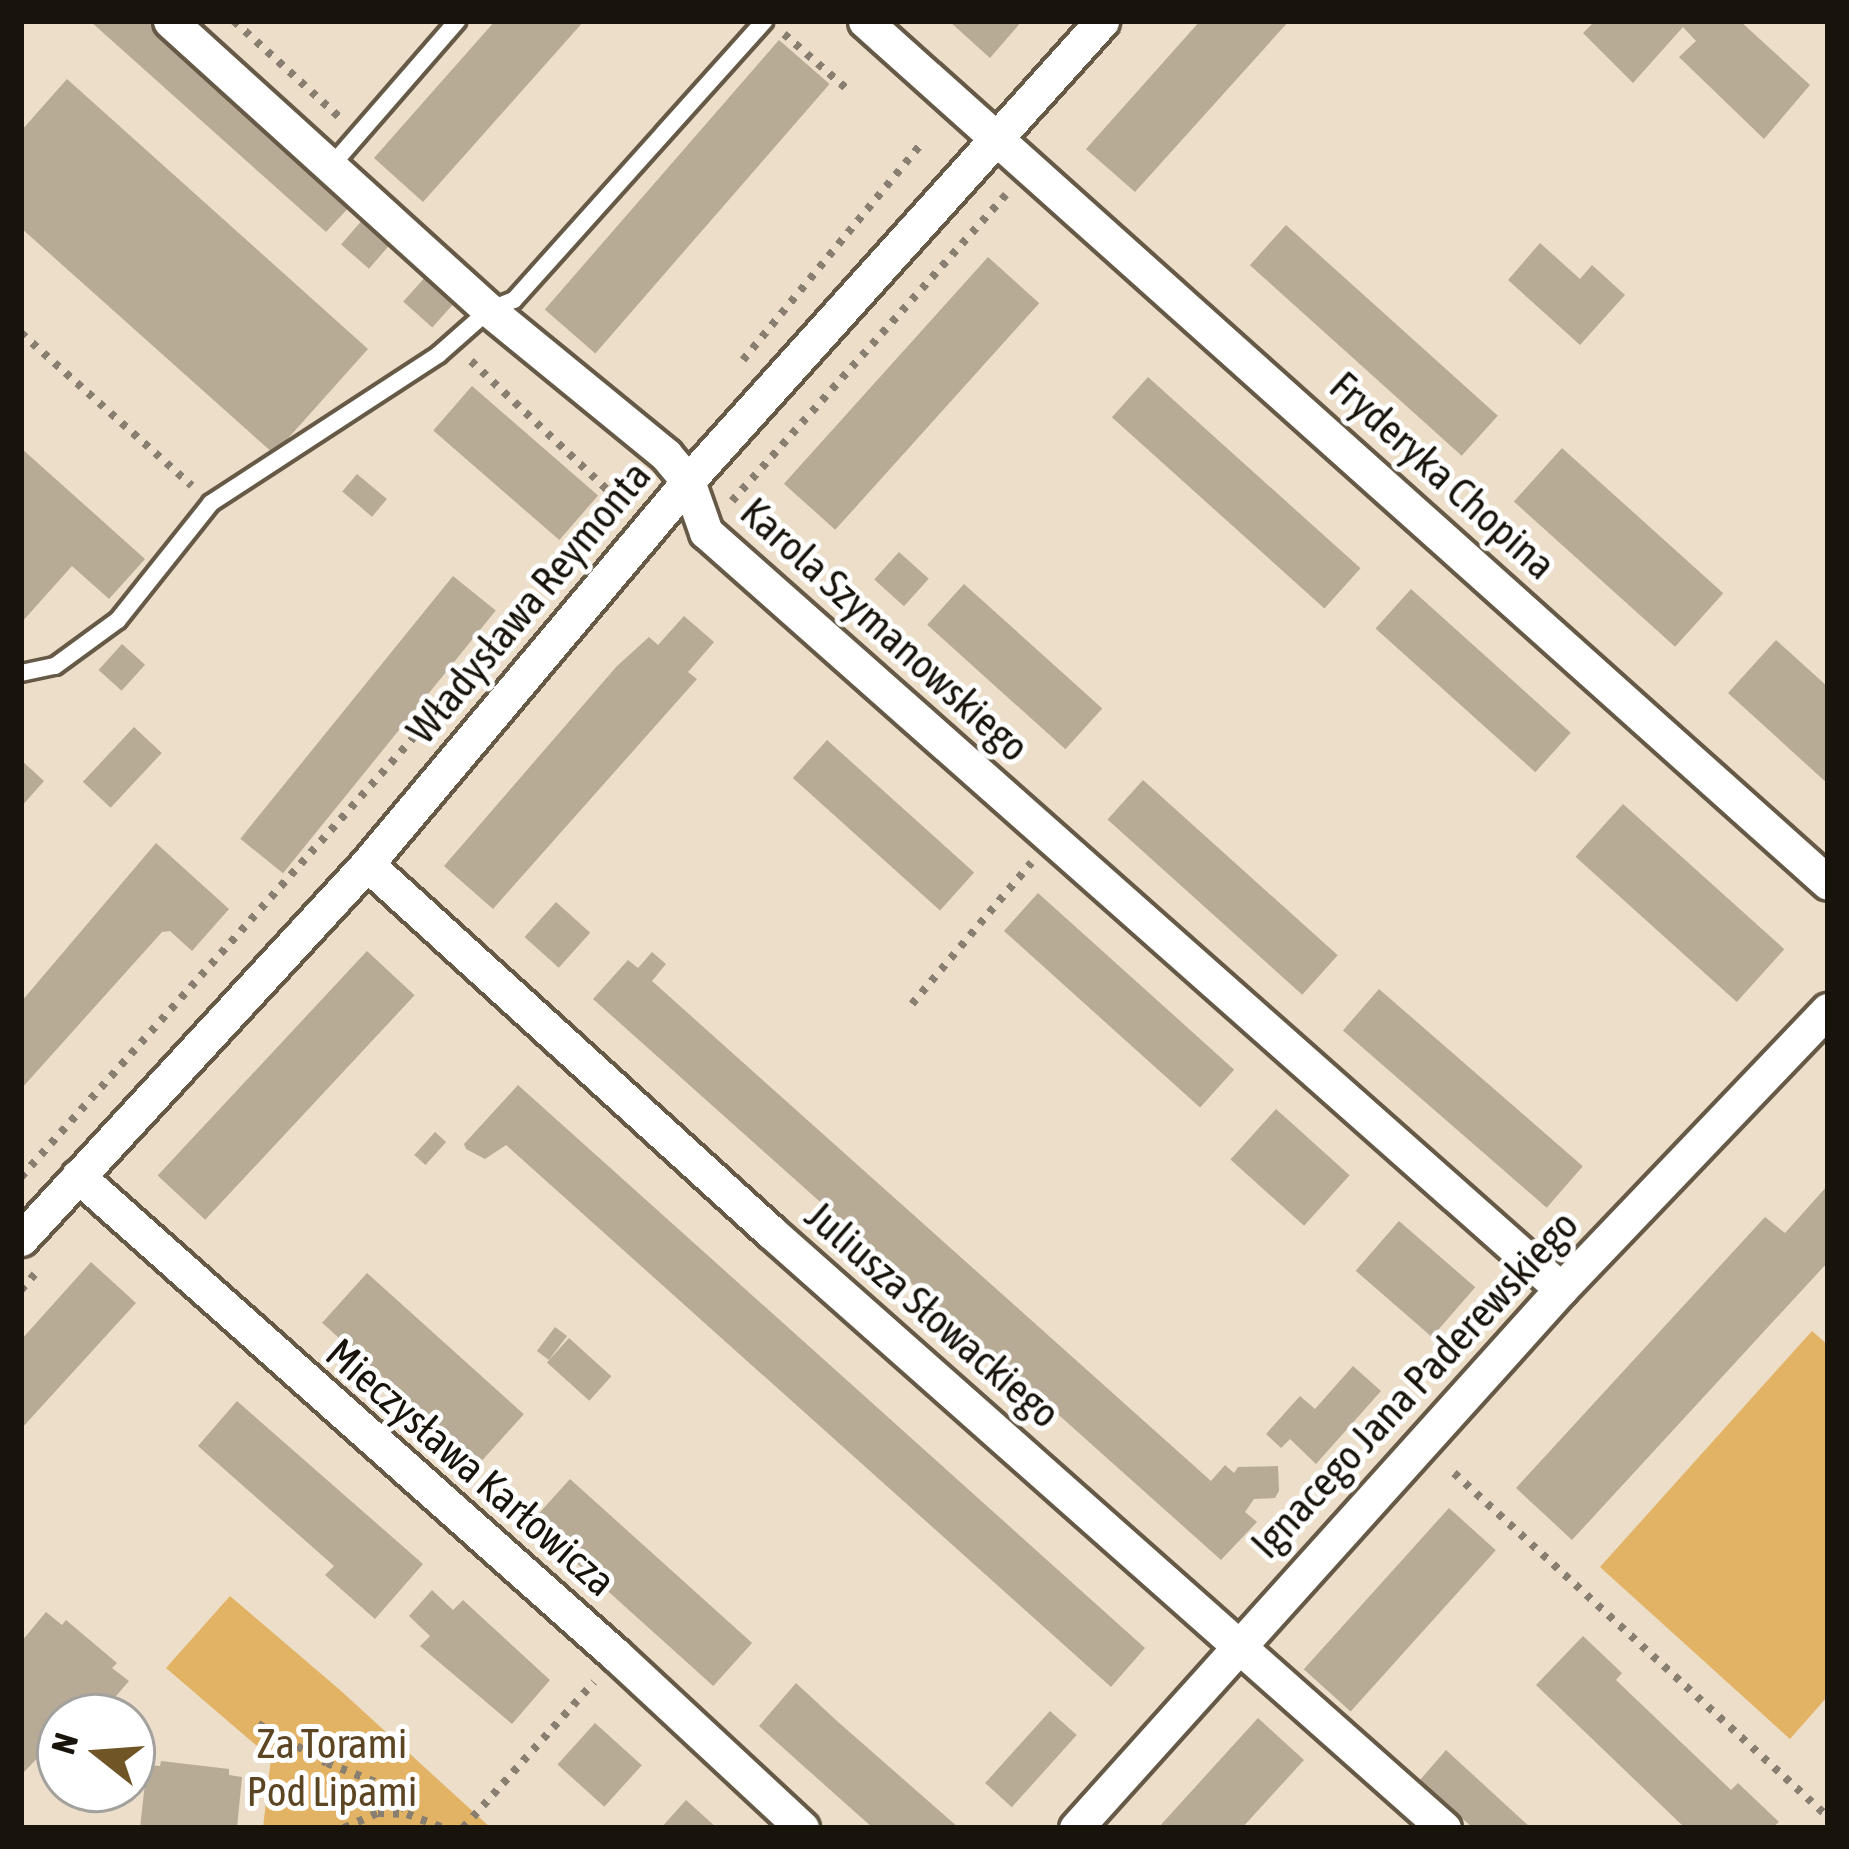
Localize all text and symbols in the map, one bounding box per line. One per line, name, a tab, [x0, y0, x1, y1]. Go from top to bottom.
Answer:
street label: Fryderyka Chopina	[1320, 360, 1566, 590]
street label: Władysława Reymonta	[395, 451, 661, 753]
street label: Karola Szymanowskiego	[731, 486, 1039, 772]
street label: Juliusza Słowackiego	[796, 1190, 1070, 1438]
street label: Ignacego Jana Paderewskiego	[1240, 1200, 1588, 1568]
street label: Mieczysława Karłowicza	[316, 1328, 626, 1606]
north arrow	[36, 1693, 156, 1813]
park label: Za Torami Pod Lipami	[247, 1718, 417, 1816]
text: N	[43, 1728, 85, 1758]

